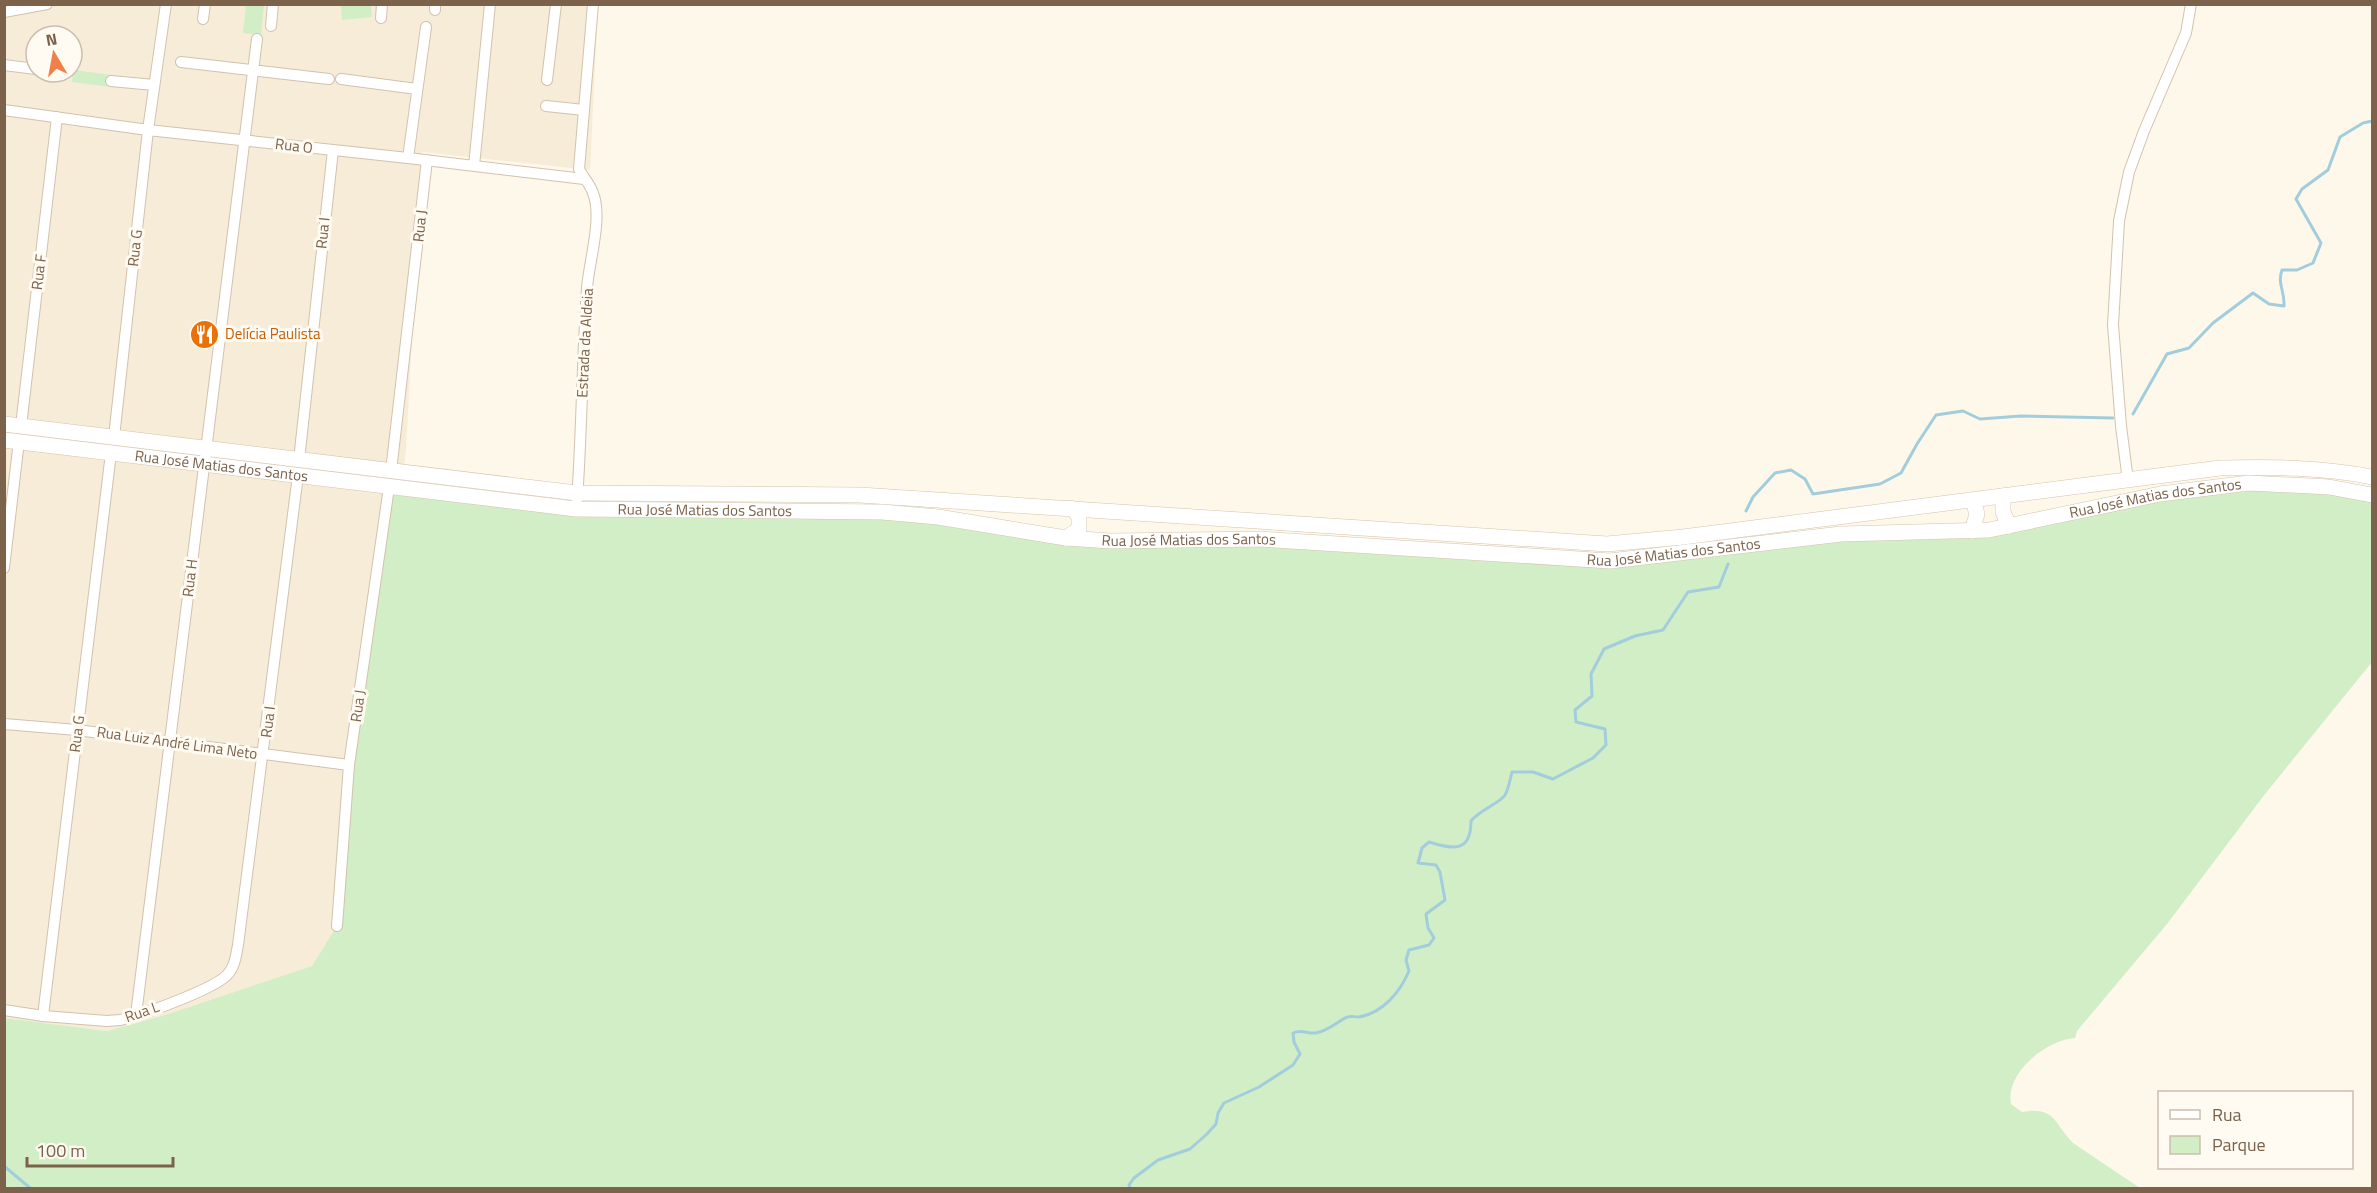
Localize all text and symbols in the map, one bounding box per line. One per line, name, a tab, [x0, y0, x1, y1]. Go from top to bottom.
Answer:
north arrow	[24, 24, 84, 84]
text: N	[44, 26, 59, 52]
street label: Rua O	[274, 132, 314, 159]
street label: Rua J	[406, 209, 433, 243]
street label: Rua I	[309, 216, 336, 250]
street label: Rua G	[121, 228, 148, 268]
street label: Rua F	[25, 253, 52, 291]
street label: Estrada da Aldeia	[570, 287, 599, 398]
restaurant icon: Delícia Paulista	[188, 318, 220, 350]
place label: Delícia Paulista	[225, 322, 321, 345]
street label: Rua José Matias dos Santos	[133, 444, 310, 488]
street label: Rua José Matias dos Santos	[2067, 472, 2243, 524]
street label: Rua José Matias dos Santos	[617, 497, 792, 522]
street label: Rua José Matias dos Santos	[1101, 527, 1277, 552]
street label: Rua José Matias dos Santos	[1586, 532, 1762, 572]
street label: Rua H	[176, 558, 203, 598]
street label: Rua J	[344, 688, 371, 724]
street label: Rua I	[254, 705, 281, 739]
street label: Rua G	[63, 714, 90, 754]
street label: Rua Luiz André Lima Neto	[95, 720, 259, 765]
street label: Rua L	[121, 995, 162, 1028]
legend	[2158, 1091, 2353, 1169]
text: Rua	[2212, 1101, 2242, 1128]
scale bar	[27, 1130, 172, 1168]
text: Parque	[2212, 1131, 2266, 1158]
text: 100 m	[36, 1137, 85, 1164]

